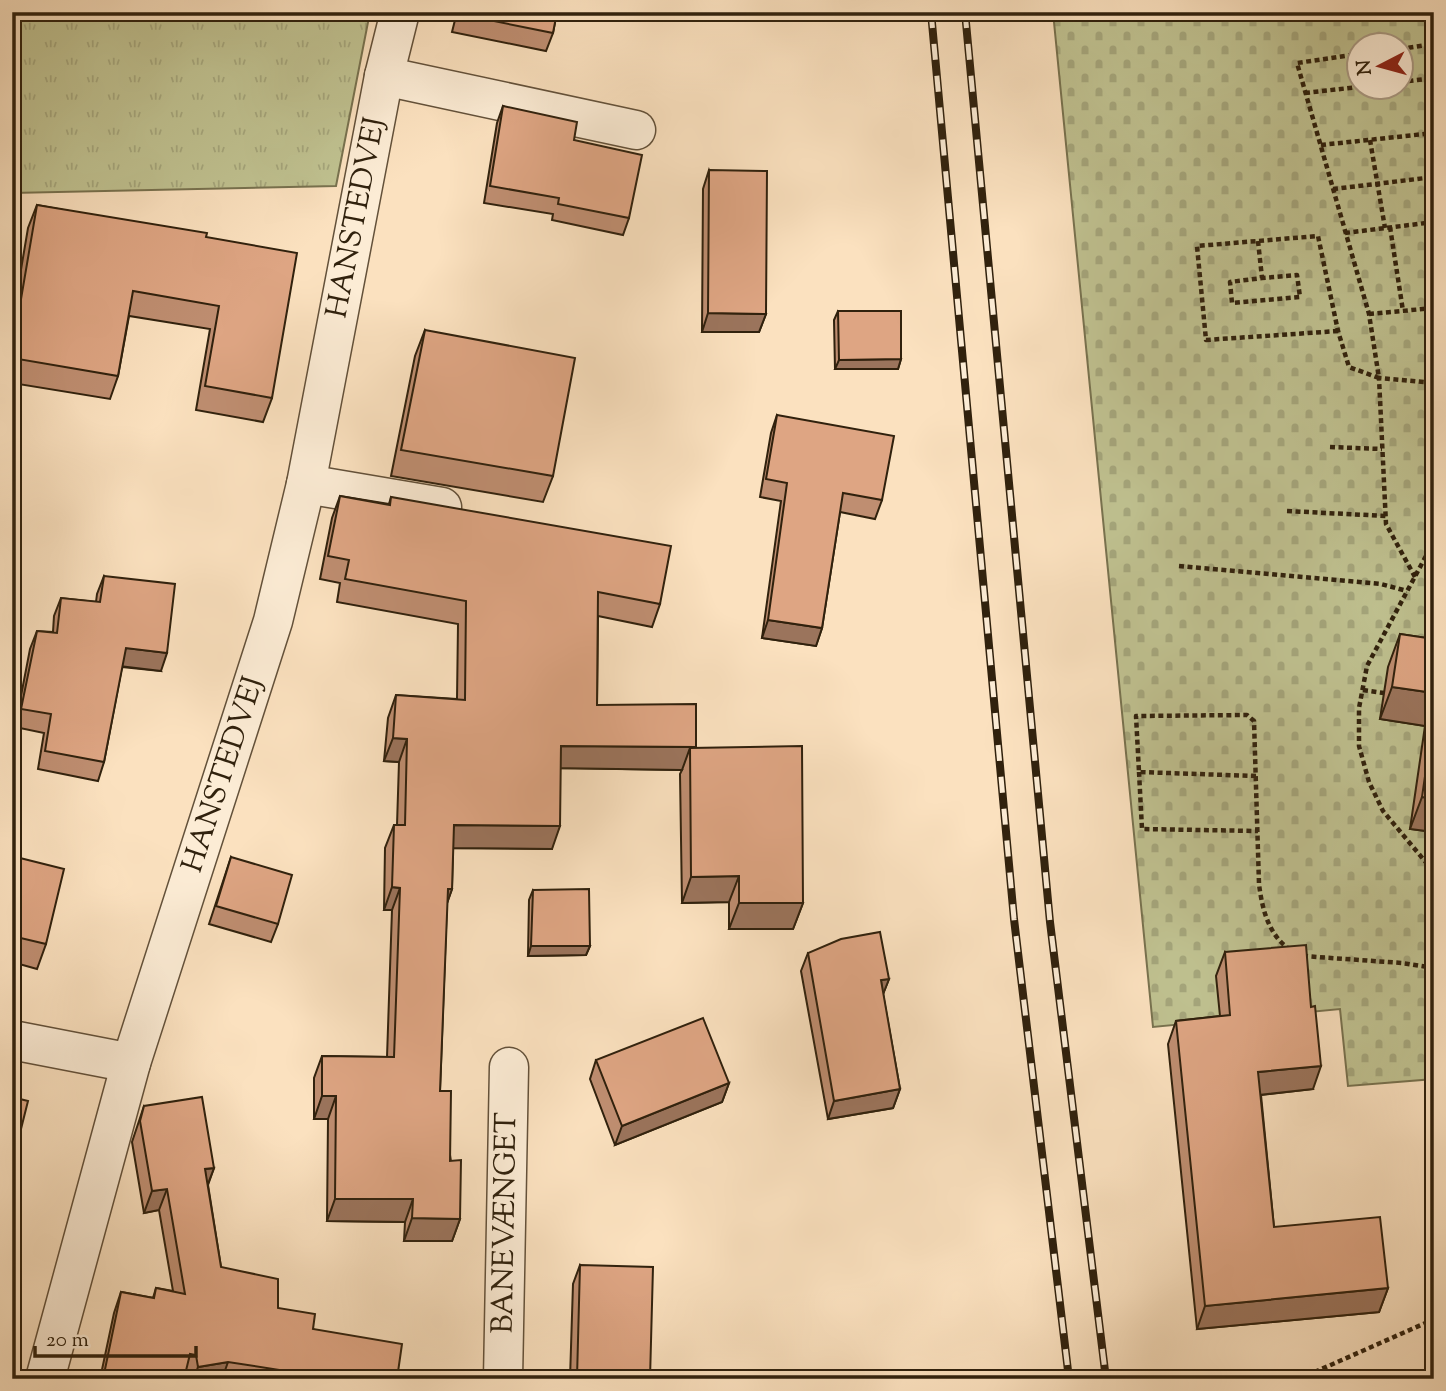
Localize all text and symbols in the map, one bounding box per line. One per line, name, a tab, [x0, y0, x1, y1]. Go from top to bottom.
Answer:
north arrow	[1344, 32, 1414, 102]
text: N	[1351, 59, 1380, 76]
street label: HANSTEDVEJ	[317, 114, 398, 322]
street label: HANSTEDVEJ	[172, 671, 276, 878]
street label: BANEVÆNGET	[483, 1112, 529, 1334]
scale bar	[35, 1314, 196, 1358]
text: 20 m	[46, 1326, 89, 1356]

